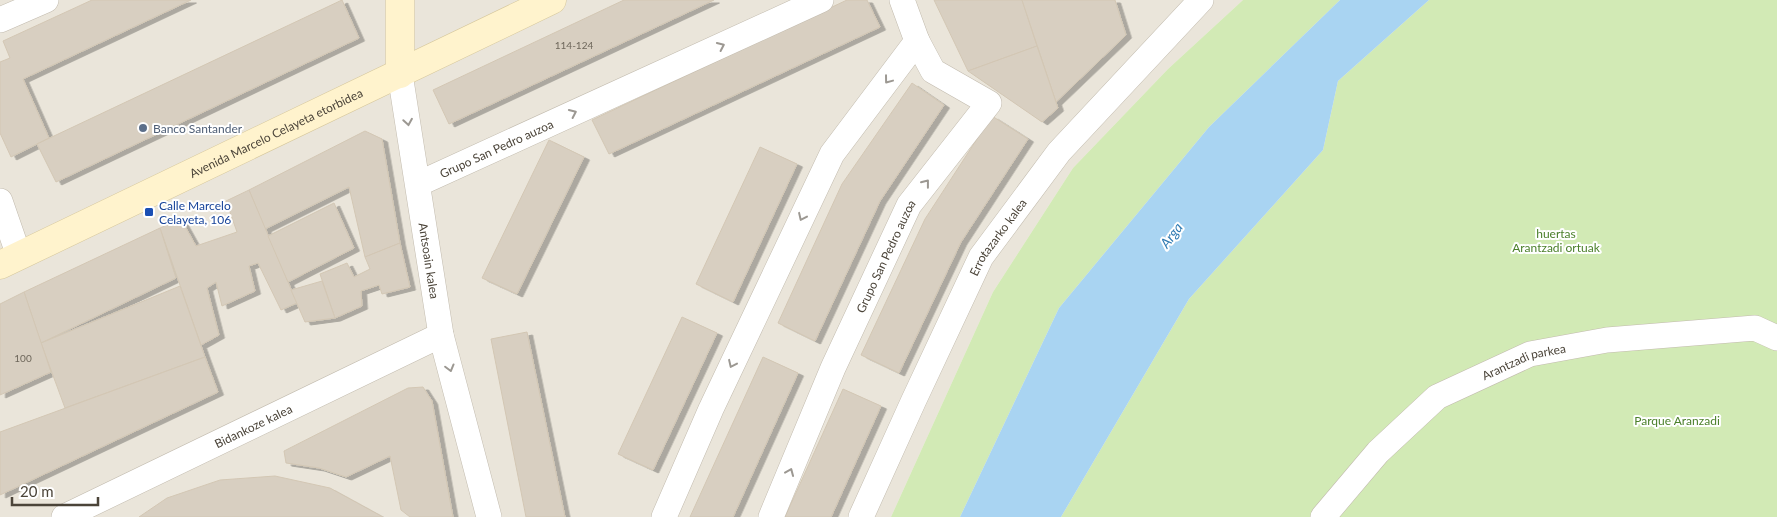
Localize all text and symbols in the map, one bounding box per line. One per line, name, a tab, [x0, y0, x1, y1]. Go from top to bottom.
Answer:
house number: 114-124	[555, 39, 593, 51]
one-way arrow	[716, 41, 725, 52]
one-way arrow	[885, 74, 893, 83]
street label: Avenida Marcelo Celayeta etorbidea	[187, 85, 365, 180]
one-way arrow	[568, 110, 577, 120]
street label: Grupo San Pedro auzoa	[437, 116, 555, 181]
one-way arrow	[402, 118, 412, 126]
place label: Banco Santander	[153, 121, 243, 136]
marker: Banco Santander	[137, 122, 149, 134]
one-way arrow	[920, 179, 929, 189]
street label: Errotazarko kalea	[966, 195, 1029, 278]
street label: Grupo San Pedro auzoa	[852, 196, 918, 315]
place label: Calle Marcelo Celayeta, 106	[159, 198, 231, 227]
marker: Calle Marcelo Celayeta, 106	[143, 206, 155, 218]
one-way arrow	[798, 212, 808, 221]
water label: Arga	[1155, 219, 1186, 252]
street label: Antsoain kalea	[416, 222, 443, 300]
park label: huertas Arantzadi ortuak	[1512, 226, 1601, 255]
street label: Arantzadi parkea	[1479, 340, 1567, 383]
house number: 100	[14, 352, 32, 364]
one-way arrow	[728, 359, 739, 368]
one-way arrow	[444, 364, 455, 373]
street label: Bidankoze kalea	[212, 401, 294, 451]
park label: Parque Aranzadi	[1634, 413, 1720, 428]
one-way arrow	[784, 468, 794, 477]
scale bar	[12, 474, 99, 506]
text: 20 m	[20, 482, 54, 500]

